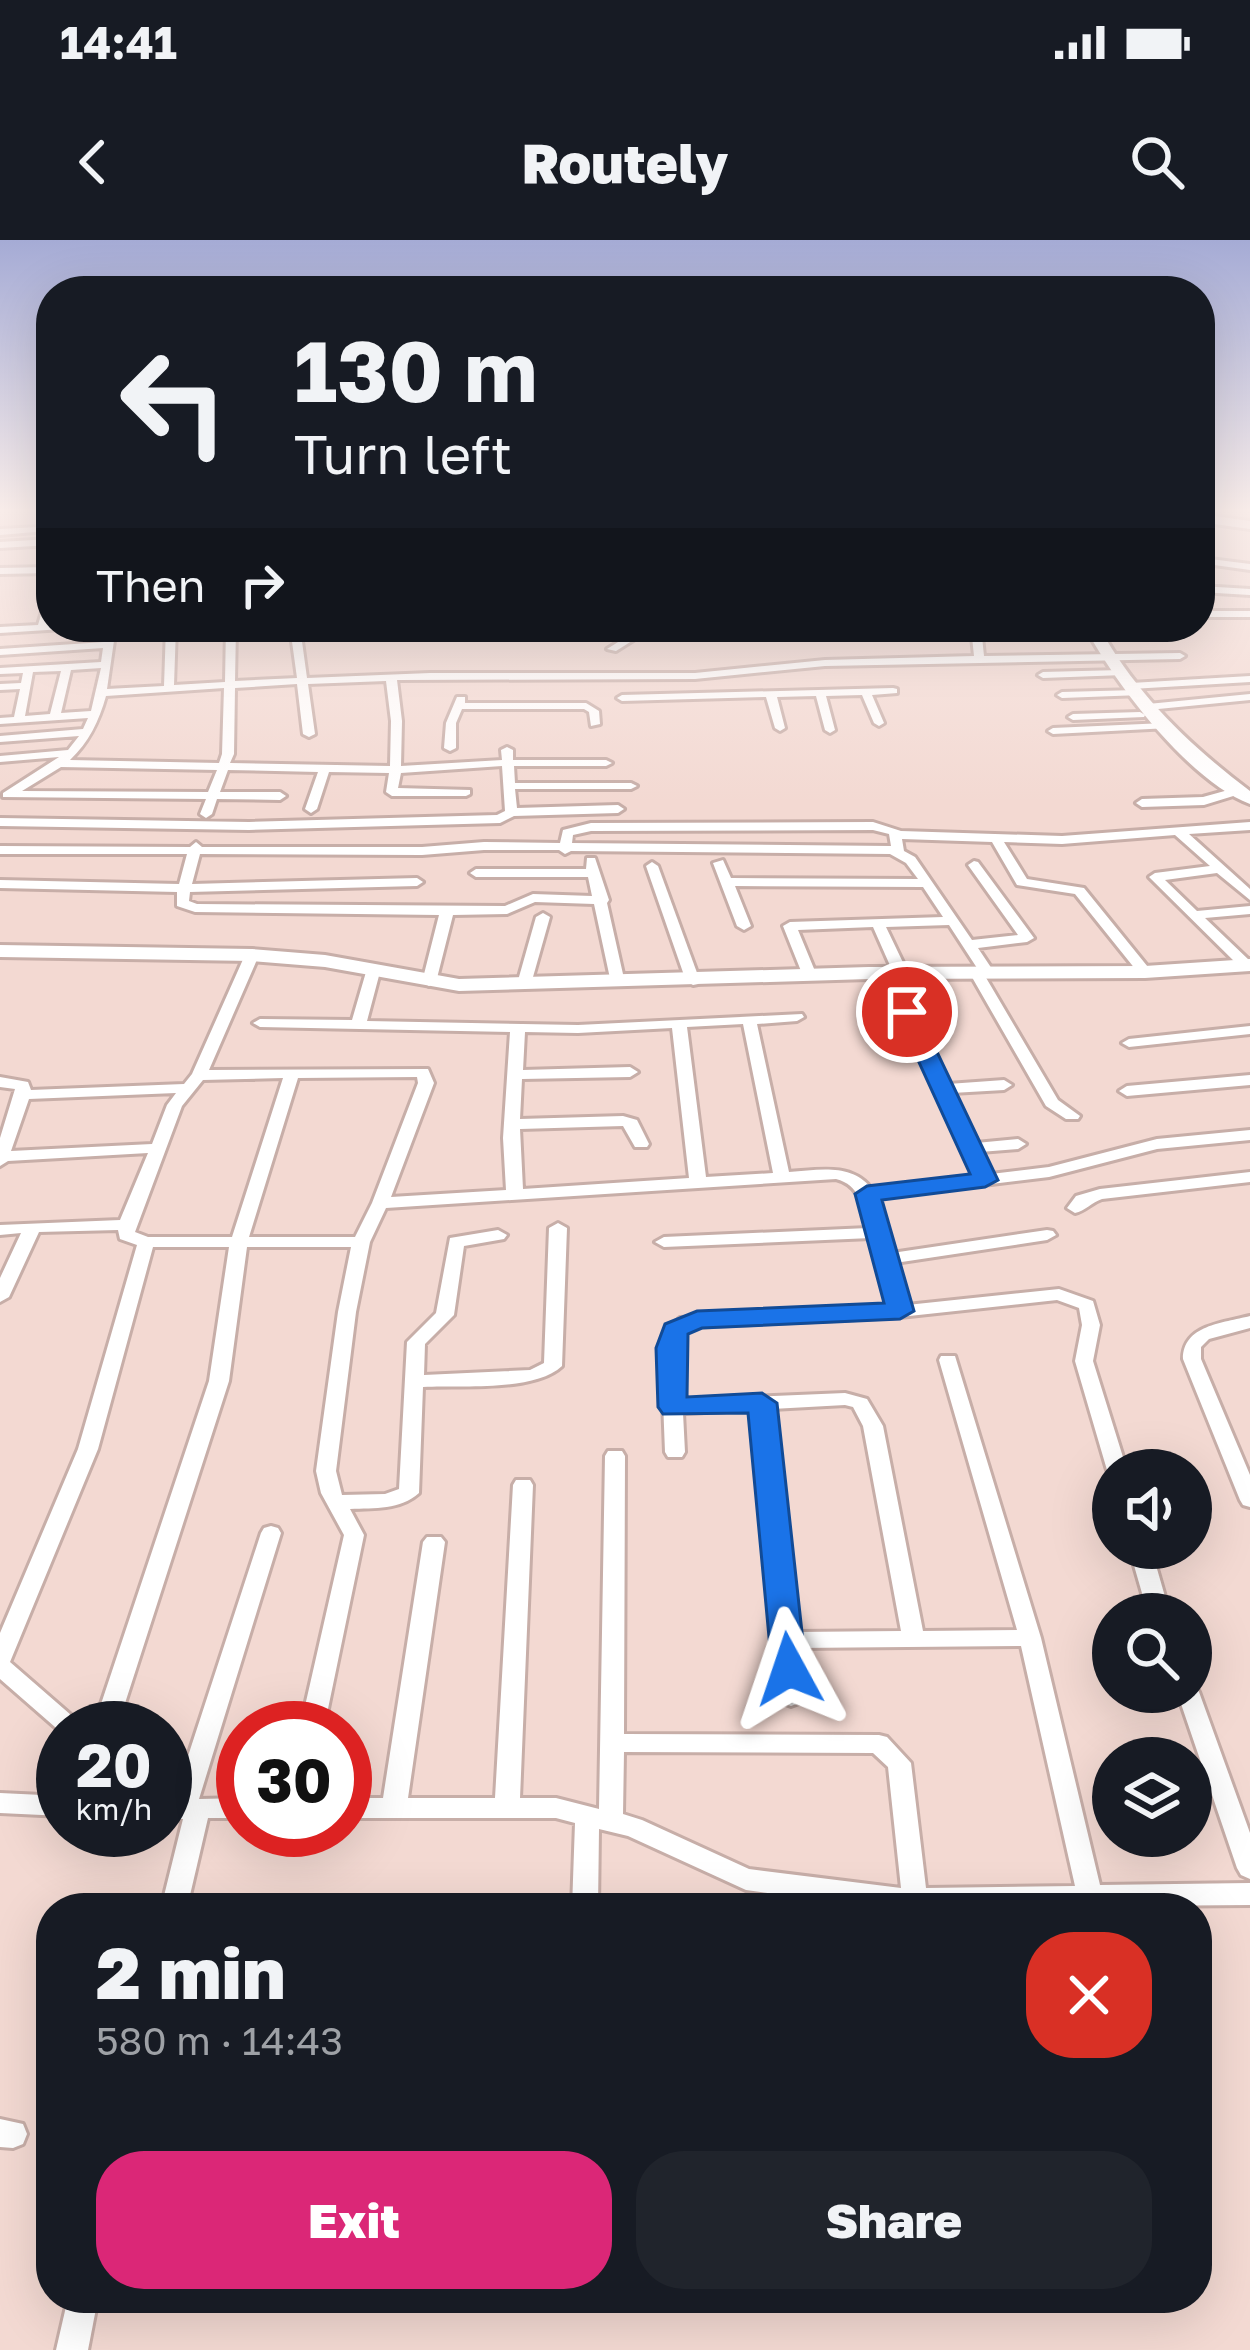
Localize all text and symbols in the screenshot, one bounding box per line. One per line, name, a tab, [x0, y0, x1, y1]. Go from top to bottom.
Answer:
text: 14:41	[60, 15, 177, 69]
icon: back	[60, 129, 126, 195]
icon: search	[1124, 129, 1190, 195]
text: Routely	[522, 130, 728, 195]
text: 130 m	[294, 320, 538, 420]
icon: left	[96, 324, 252, 480]
text: Turn left	[294, 421, 512, 486]
icon: right	[229, 552, 295, 618]
text: Then	[96, 558, 205, 612]
pin	[856, 961, 958, 1063]
icon: arrive	[874, 979, 940, 1045]
map controls	[1092, 1449, 1212, 1857]
button: sound	[1092, 1449, 1212, 1569]
button: search	[1092, 1593, 1212, 1713]
position arrow	[726, 1606, 852, 1732]
speed limit sign: 30	[216, 1701, 372, 1857]
text: 20	[76, 1728, 152, 1800]
button: layers	[1092, 1737, 1212, 1857]
text: km/h	[76, 1791, 152, 1827]
text: 2 min	[96, 1928, 286, 2015]
button: close	[1026, 1932, 1152, 2058]
text: 580 m · 14:43	[96, 2017, 343, 2064]
button: Exit	[96, 2151, 612, 2289]
button: Share	[636, 2151, 1152, 2289]

